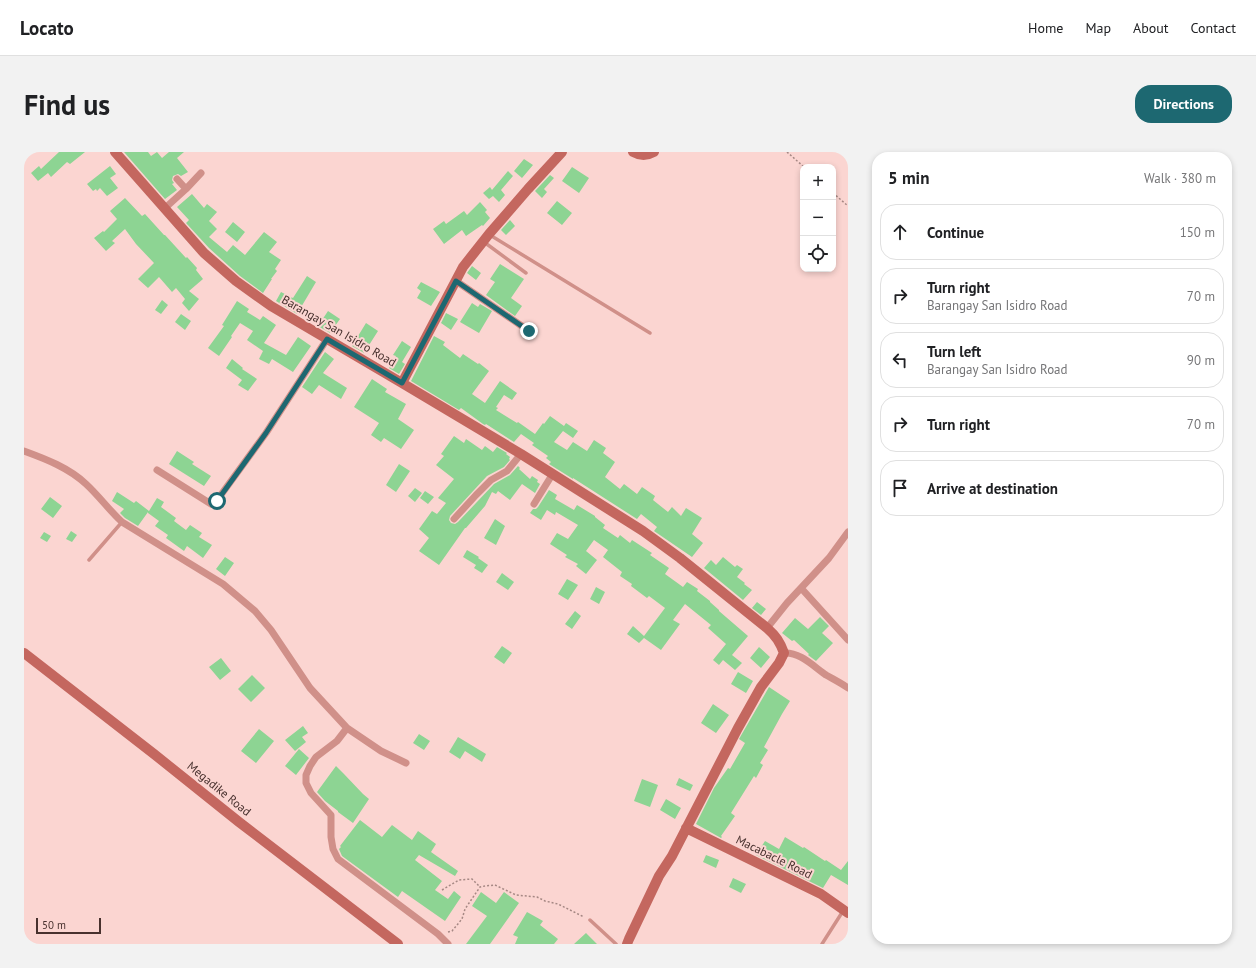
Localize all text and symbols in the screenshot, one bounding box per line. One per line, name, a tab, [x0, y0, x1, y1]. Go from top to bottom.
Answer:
text: Locato	[20, 16, 74, 40]
text: Home	[1028, 19, 1063, 37]
text: Map	[1085, 19, 1111, 37]
text: About	[1133, 19, 1169, 37]
text: Contact	[1191, 19, 1236, 37]
button: Directions	[1135, 85, 1232, 123]
text: Find us	[24, 86, 110, 123]
map controls	[800, 164, 836, 272]
button: +	[800, 164, 836, 200]
text: 5 min	[888, 167, 929, 189]
text: Walk · 380 m	[1144, 170, 1216, 187]
button: −	[800, 200, 836, 236]
icon: ahead	[889, 221, 911, 243]
text: Continue	[927, 223, 984, 242]
text: 150 m	[1180, 224, 1215, 241]
button: locate	[800, 236, 836, 272]
text: Turn right	[927, 278, 990, 297]
icon: right	[889, 285, 911, 307]
text: 70 m	[1187, 288, 1215, 305]
street label: Barangay San Isidro Road	[279, 292, 399, 369]
text: Barangay San Isidro Road	[927, 297, 1068, 314]
route end	[520, 322, 538, 340]
text: Turn left	[927, 342, 981, 361]
icon: left	[889, 349, 911, 371]
text: 90 m	[1187, 352, 1215, 369]
text: Barangay San Isidro Road	[927, 361, 1068, 378]
icon: right	[889, 413, 911, 435]
text: Turn right	[927, 415, 990, 434]
text: 70 m	[1187, 416, 1215, 433]
icon: arrive	[889, 477, 911, 499]
text: Arrive at destination	[927, 479, 1058, 498]
route start	[208, 492, 226, 510]
street label: Megadike Road	[184, 758, 254, 819]
street label: Macabacle Road	[734, 832, 815, 881]
scale bar	[36, 916, 101, 935]
text: 50 m	[42, 918, 66, 932]

